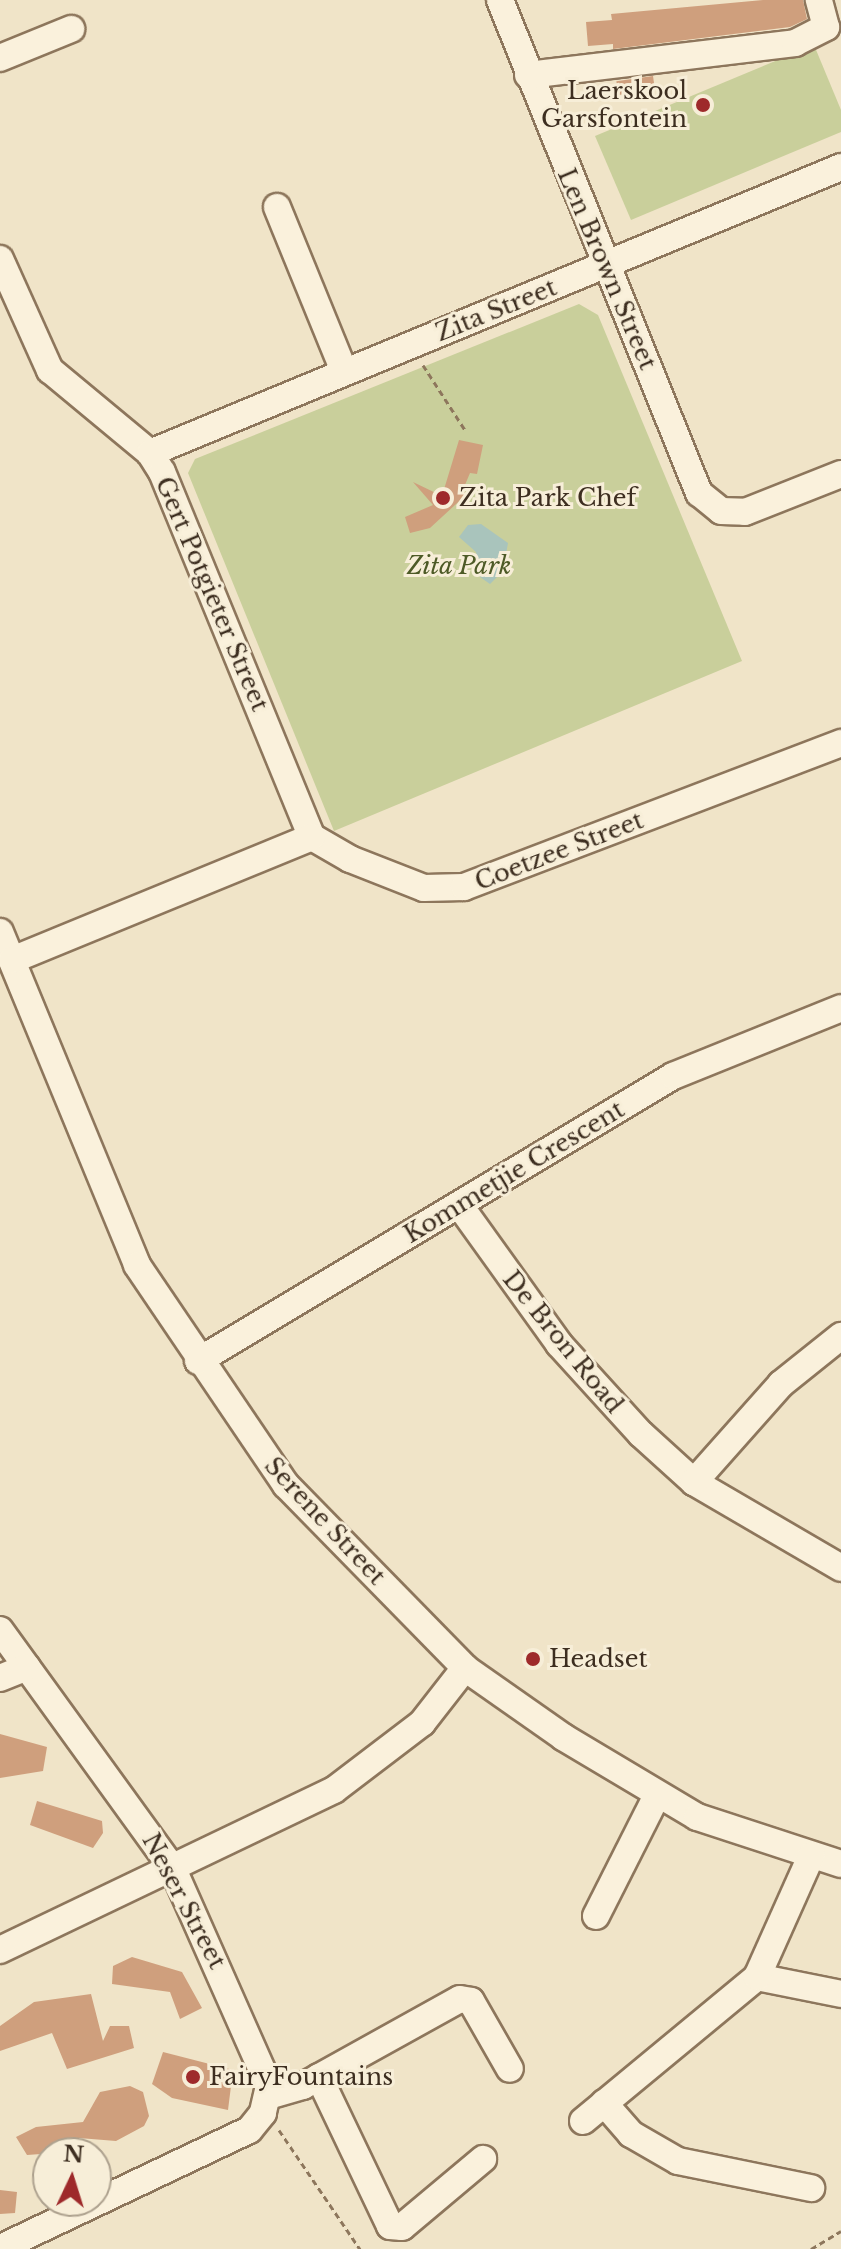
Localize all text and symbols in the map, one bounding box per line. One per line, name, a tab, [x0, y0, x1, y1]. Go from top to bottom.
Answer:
place label: Laerskool Garsfontein	[541, 77, 687, 133]
marker: Laerskool Garsfontein	[694, 96, 712, 114]
street label: Len Brown Street	[552, 164, 662, 374]
street label: Zita Street	[431, 273, 561, 347]
street label: Gert Potgieter Street	[149, 472, 275, 716]
place label: Zita Park Chef	[459, 484, 637, 512]
marker: Zita Park Chef	[434, 489, 452, 507]
park label: Zita Park	[406, 552, 512, 580]
street label: Coetzee Street	[471, 806, 647, 896]
street label: Kommetjie Crescent	[399, 1095, 629, 1249]
street label: De Bron Road	[497, 1265, 629, 1419]
street label: Serene Street	[259, 1451, 391, 1591]
place label: Headset	[549, 1645, 648, 1673]
marker: Headset	[524, 1650, 542, 1668]
street label: Neser Street	[136, 1828, 232, 1974]
place label: FairyFountains	[209, 2063, 393, 2091]
marker: FairyFountains	[184, 2068, 202, 2086]
north arrow	[32, 2137, 112, 2217]
text: N	[62, 2140, 85, 2169]

